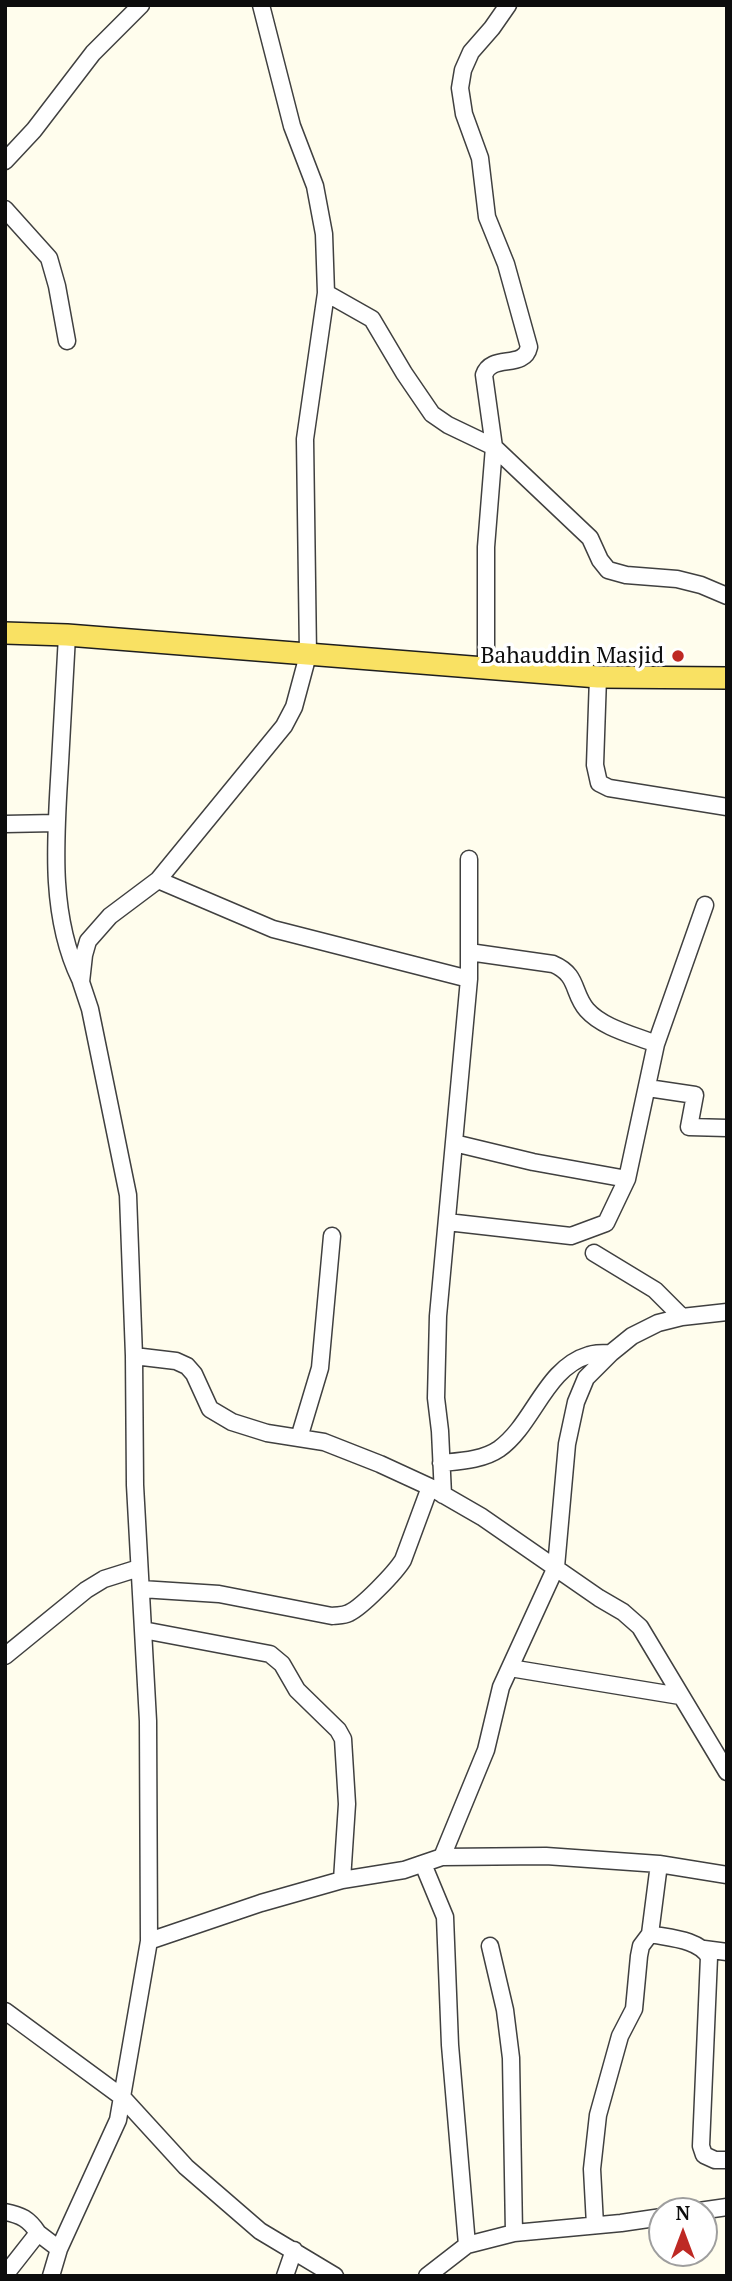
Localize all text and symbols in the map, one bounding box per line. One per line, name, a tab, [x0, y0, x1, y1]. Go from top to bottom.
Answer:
place label: Bahauddin Masjid	[480, 642, 664, 670]
marker: Bahauddin Masjid	[670, 648, 686, 664]
north arrow	[648, 2197, 718, 2267]
text: N	[676, 2200, 690, 2225]

